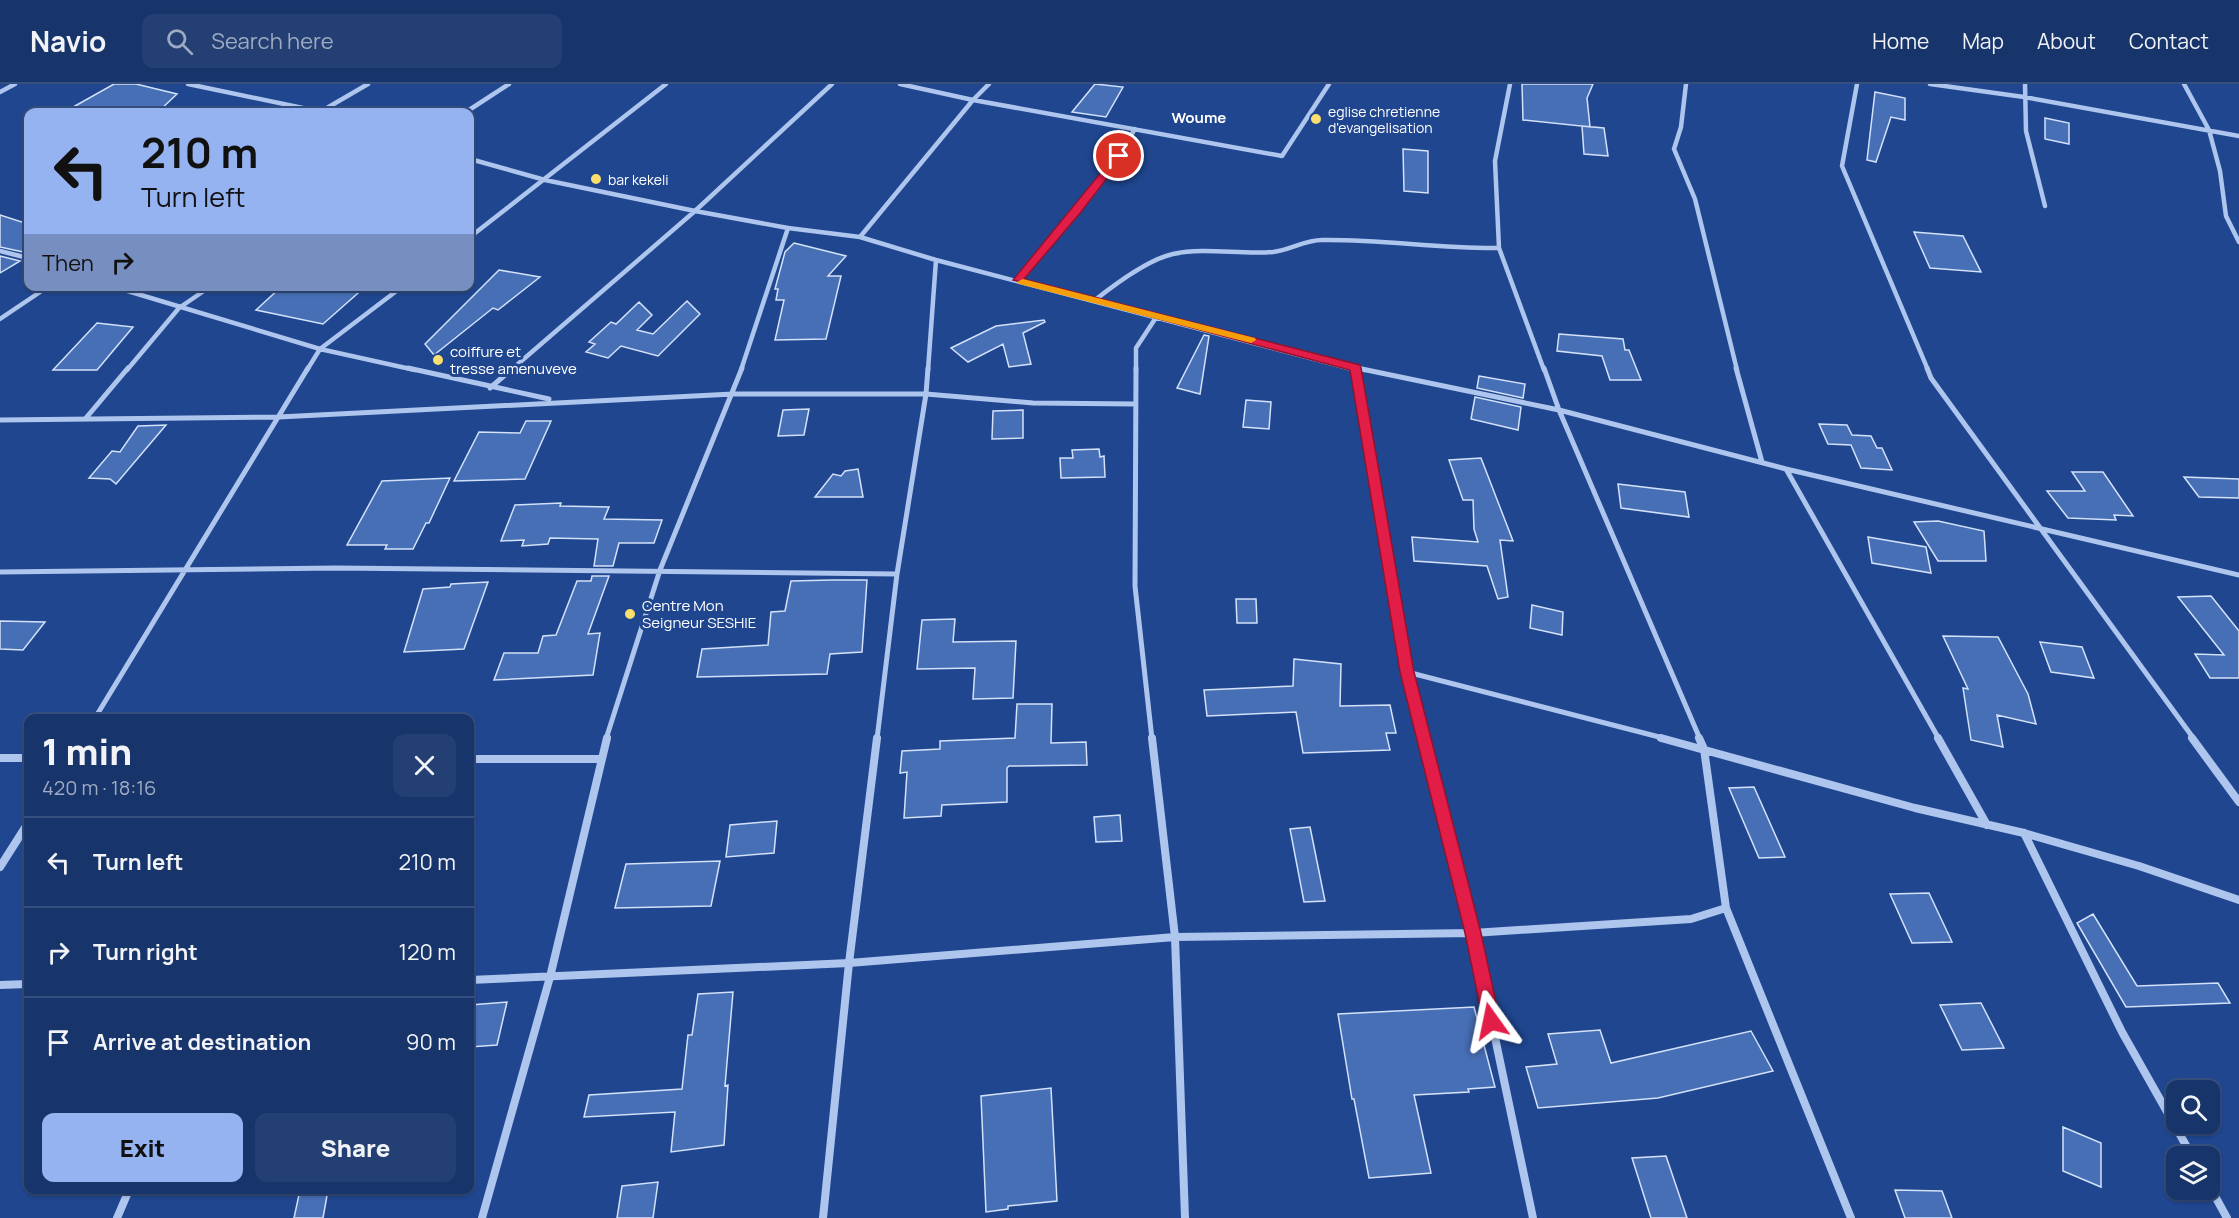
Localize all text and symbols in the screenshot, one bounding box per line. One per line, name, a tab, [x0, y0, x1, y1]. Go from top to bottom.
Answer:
search box	[142, 14, 562, 68]
text: Navio	[30, 22, 106, 60]
icon: search	[163, 25, 196, 58]
text: Search here	[211, 26, 334, 56]
text: Home	[1872, 27, 1929, 55]
text: Map	[1962, 27, 2004, 55]
text: About	[2037, 27, 2096, 55]
text: Contact	[2129, 27, 2209, 55]
place label: eglise chretienne d'evangelisation	[1328, 102, 1440, 137]
district label: Woume	[1172, 107, 1226, 128]
marker: eglise chretienne d'evangelisation	[1309, 112, 1323, 126]
text: 210 m	[141, 123, 258, 181]
pin	[1093, 130, 1144, 181]
icon: left	[42, 132, 120, 210]
icon: arrive	[1102, 139, 1135, 172]
place label: bar kekeli	[608, 170, 668, 189]
marker: bar kekeli	[589, 172, 603, 186]
text: Turn left	[141, 178, 245, 215]
icon: right	[106, 246, 139, 279]
text: Then	[42, 248, 94, 278]
place label: coiffure et tresse amenuveve	[450, 341, 577, 379]
marker: coiffure et tresse amenuveve	[431, 353, 445, 367]
place label: Centre Mon Seigneur SESHIE	[642, 595, 756, 633]
marker: Centre Mon Seigneur SESHIE	[623, 607, 637, 621]
text: 1 min	[42, 727, 132, 776]
button: close	[393, 734, 456, 797]
text: 420 m · 18:16	[42, 774, 156, 801]
icon: left	[42, 846, 75, 879]
text: Turn left	[93, 847, 183, 877]
text: 210 m	[398, 847, 456, 877]
icon: right	[42, 936, 75, 969]
text: Turn right	[93, 937, 198, 967]
text: 120 m	[398, 937, 456, 967]
position arrow	[1459, 989, 1523, 1053]
icon: arrive	[42, 1026, 75, 1059]
text: Arrive at destination	[93, 1027, 311, 1057]
text: 90 m	[406, 1027, 456, 1057]
map controls	[2166, 1080, 2220, 1200]
button: search	[2166, 1080, 2220, 1134]
button: Exit	[42, 1113, 243, 1182]
button: Share	[255, 1113, 456, 1182]
button: layers	[2166, 1146, 2220, 1200]

